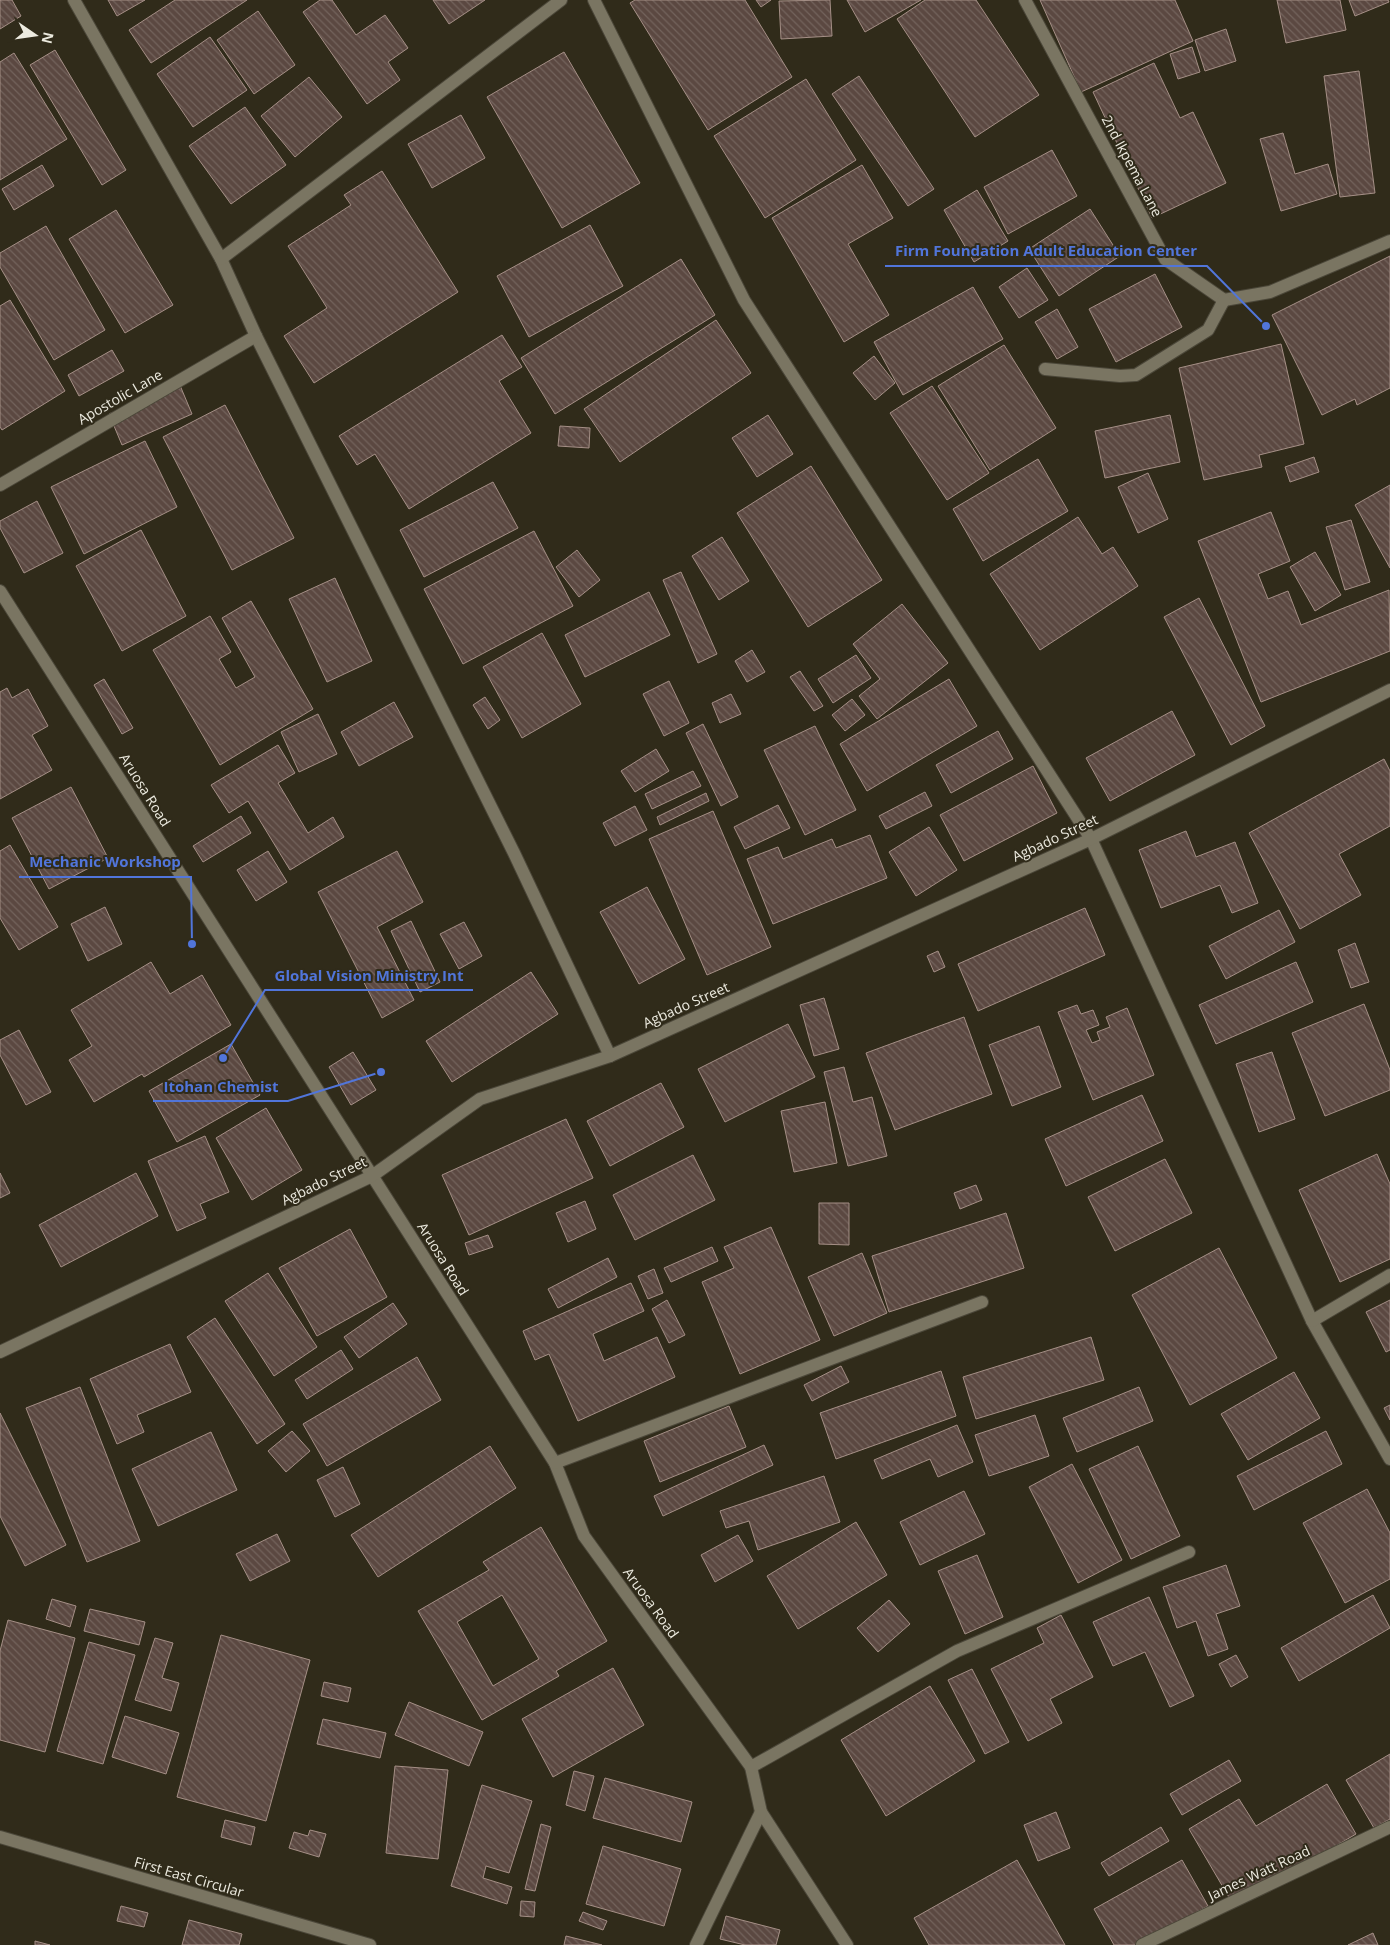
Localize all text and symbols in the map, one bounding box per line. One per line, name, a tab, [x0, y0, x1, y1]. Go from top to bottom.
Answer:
north arrow	[10, 10, 60, 60]
text: N	[38, 30, 59, 46]
street label: 2nd Ikpema Lane	[1098, 112, 1167, 220]
callout: Firm Foundation Adult Education Center	[885, 236, 1207, 266]
text: Firm Foundation Adult Education Center	[895, 240, 1197, 260]
street label: Apostolic Lane	[74, 365, 166, 429]
street label: Aruosa Road	[115, 749, 175, 830]
street label: Agbado Street	[1009, 809, 1101, 866]
callout: Mechanic Workshop	[19, 847, 191, 877]
text: Mechanic Workshop	[29, 851, 181, 871]
callout: Global Vision Ministry Int	[265, 960, 473, 990]
text: Global Vision Ministry Int	[275, 965, 464, 985]
street label: Agbado Street	[640, 977, 732, 1032]
callout: Itohan Chemist	[153, 1071, 288, 1101]
text: Itohan Chemist	[164, 1076, 279, 1096]
street label: Agbado Street	[278, 1152, 370, 1209]
street label: Aruosa Road	[413, 1218, 473, 1299]
street label: Aruosa Road	[619, 1564, 684, 1642]
street label: James Watt Road	[1203, 1841, 1313, 1905]
street label: First East Circular	[132, 1852, 246, 1901]

